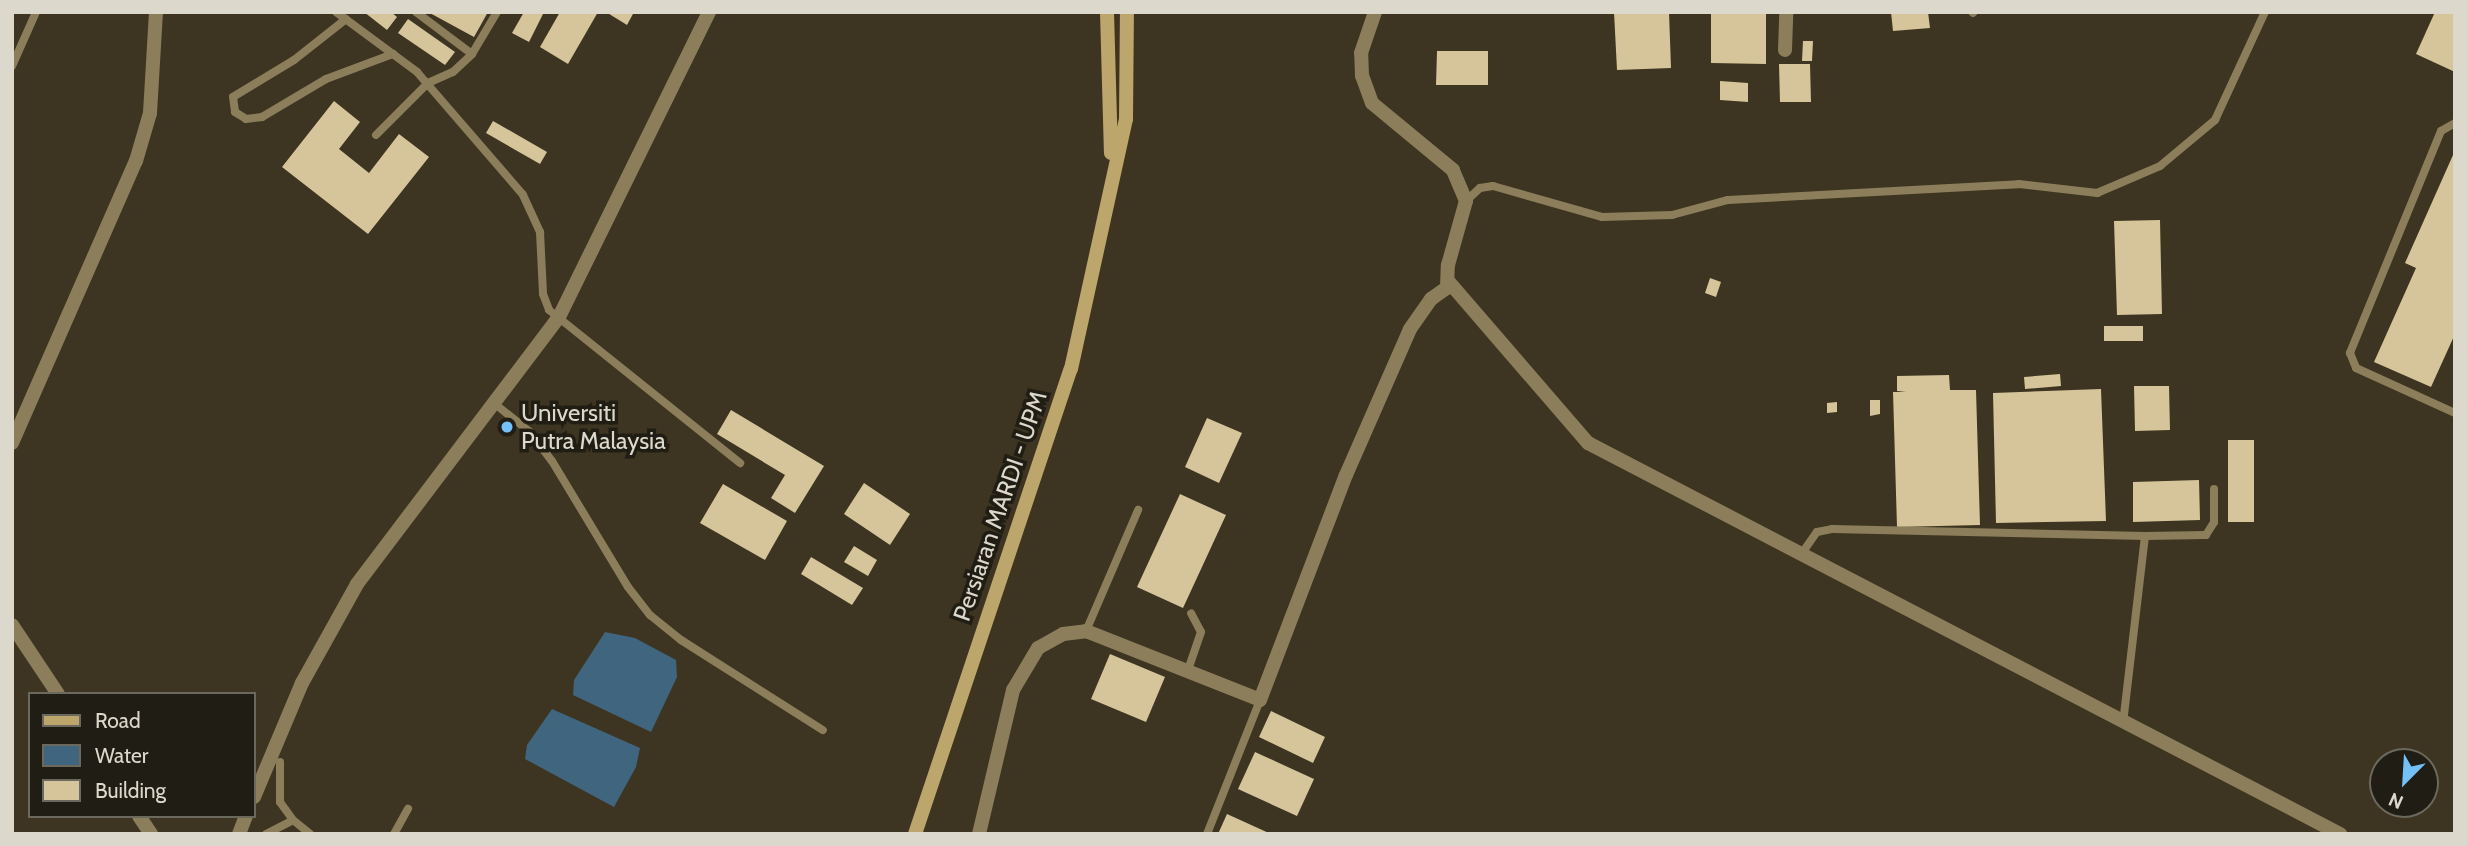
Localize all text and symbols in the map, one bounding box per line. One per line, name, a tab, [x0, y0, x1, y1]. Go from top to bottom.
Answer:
street label: Persiaran MARDI - UPM	[947, 387, 1053, 625]
place label: Universiti Putra Malaysia	[521, 399, 666, 455]
marker: Universiti Putra Malaysia	[499, 419, 515, 435]
legend	[28, 692, 256, 818]
text: Road	[95, 708, 141, 733]
text: Water	[95, 743, 148, 768]
north arrow	[2369, 748, 2439, 818]
text: Building	[95, 778, 166, 803]
text: N	[2385, 788, 2407, 814]

